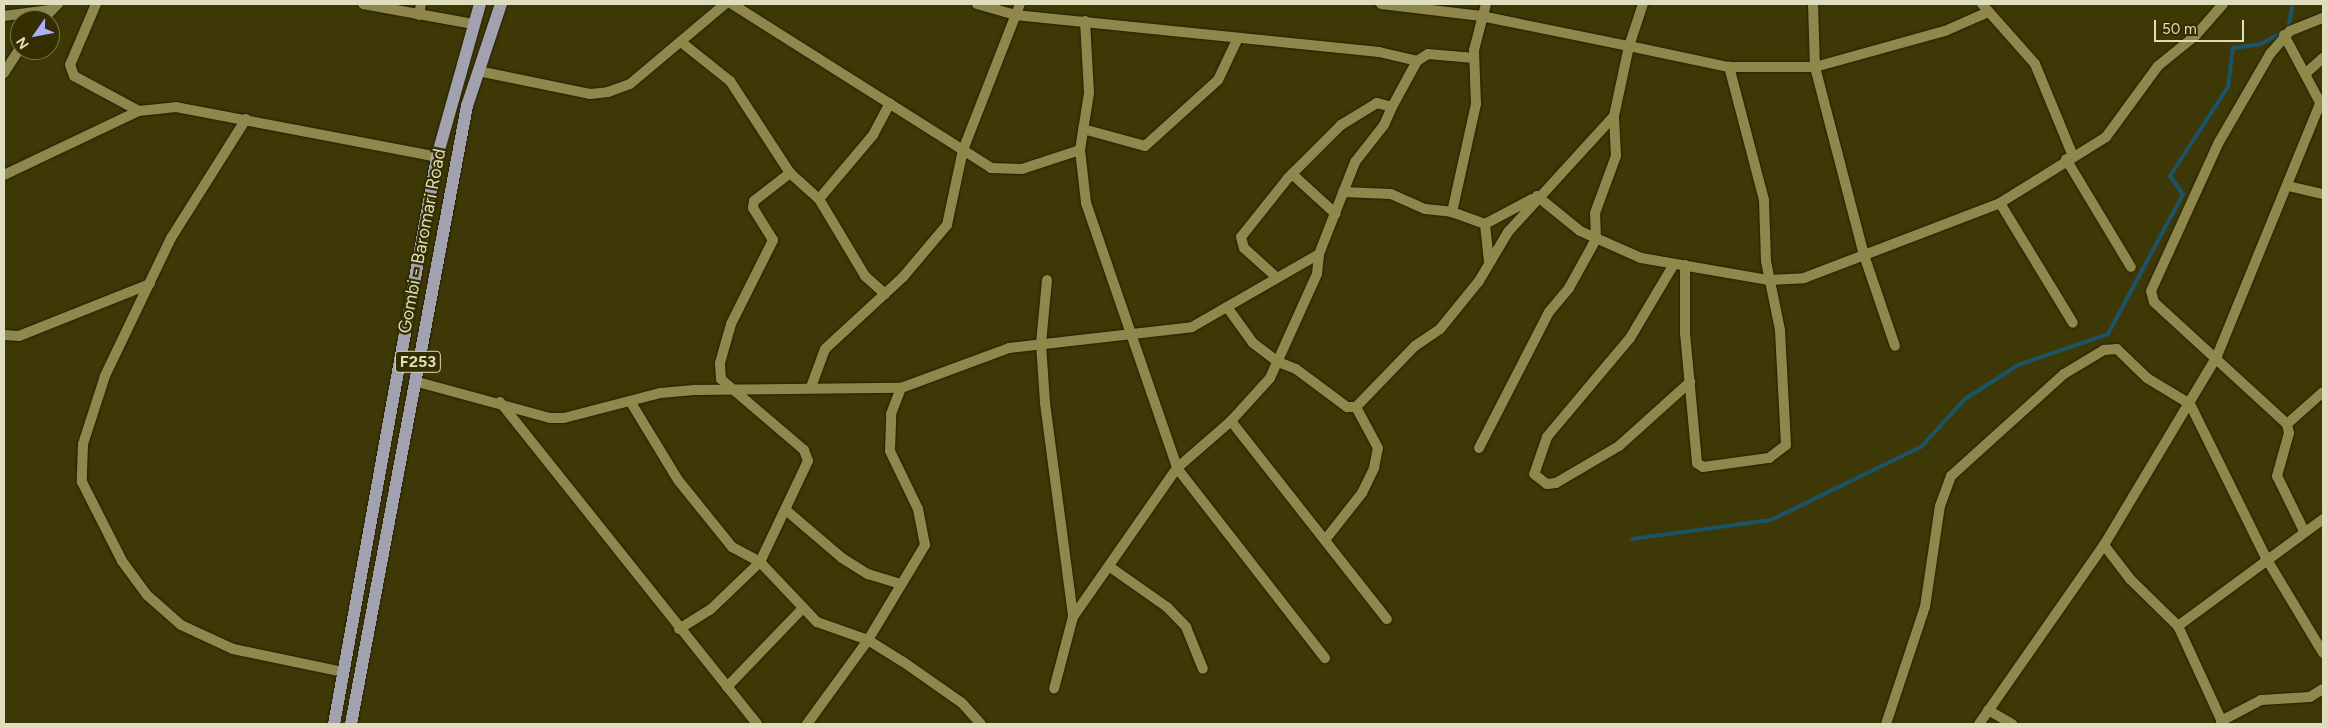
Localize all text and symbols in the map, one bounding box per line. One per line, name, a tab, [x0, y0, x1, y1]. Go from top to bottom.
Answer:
north arrow	[10, 10, 60, 60]
scale bar	[2157, 10, 2247, 42]
text: 50 m	[2162, 20, 2197, 38]
text: N	[13, 34, 33, 52]
street label: Gombi - Baromari Road	[393, 147, 451, 335]
road number: F253	[394, 348, 442, 376]

